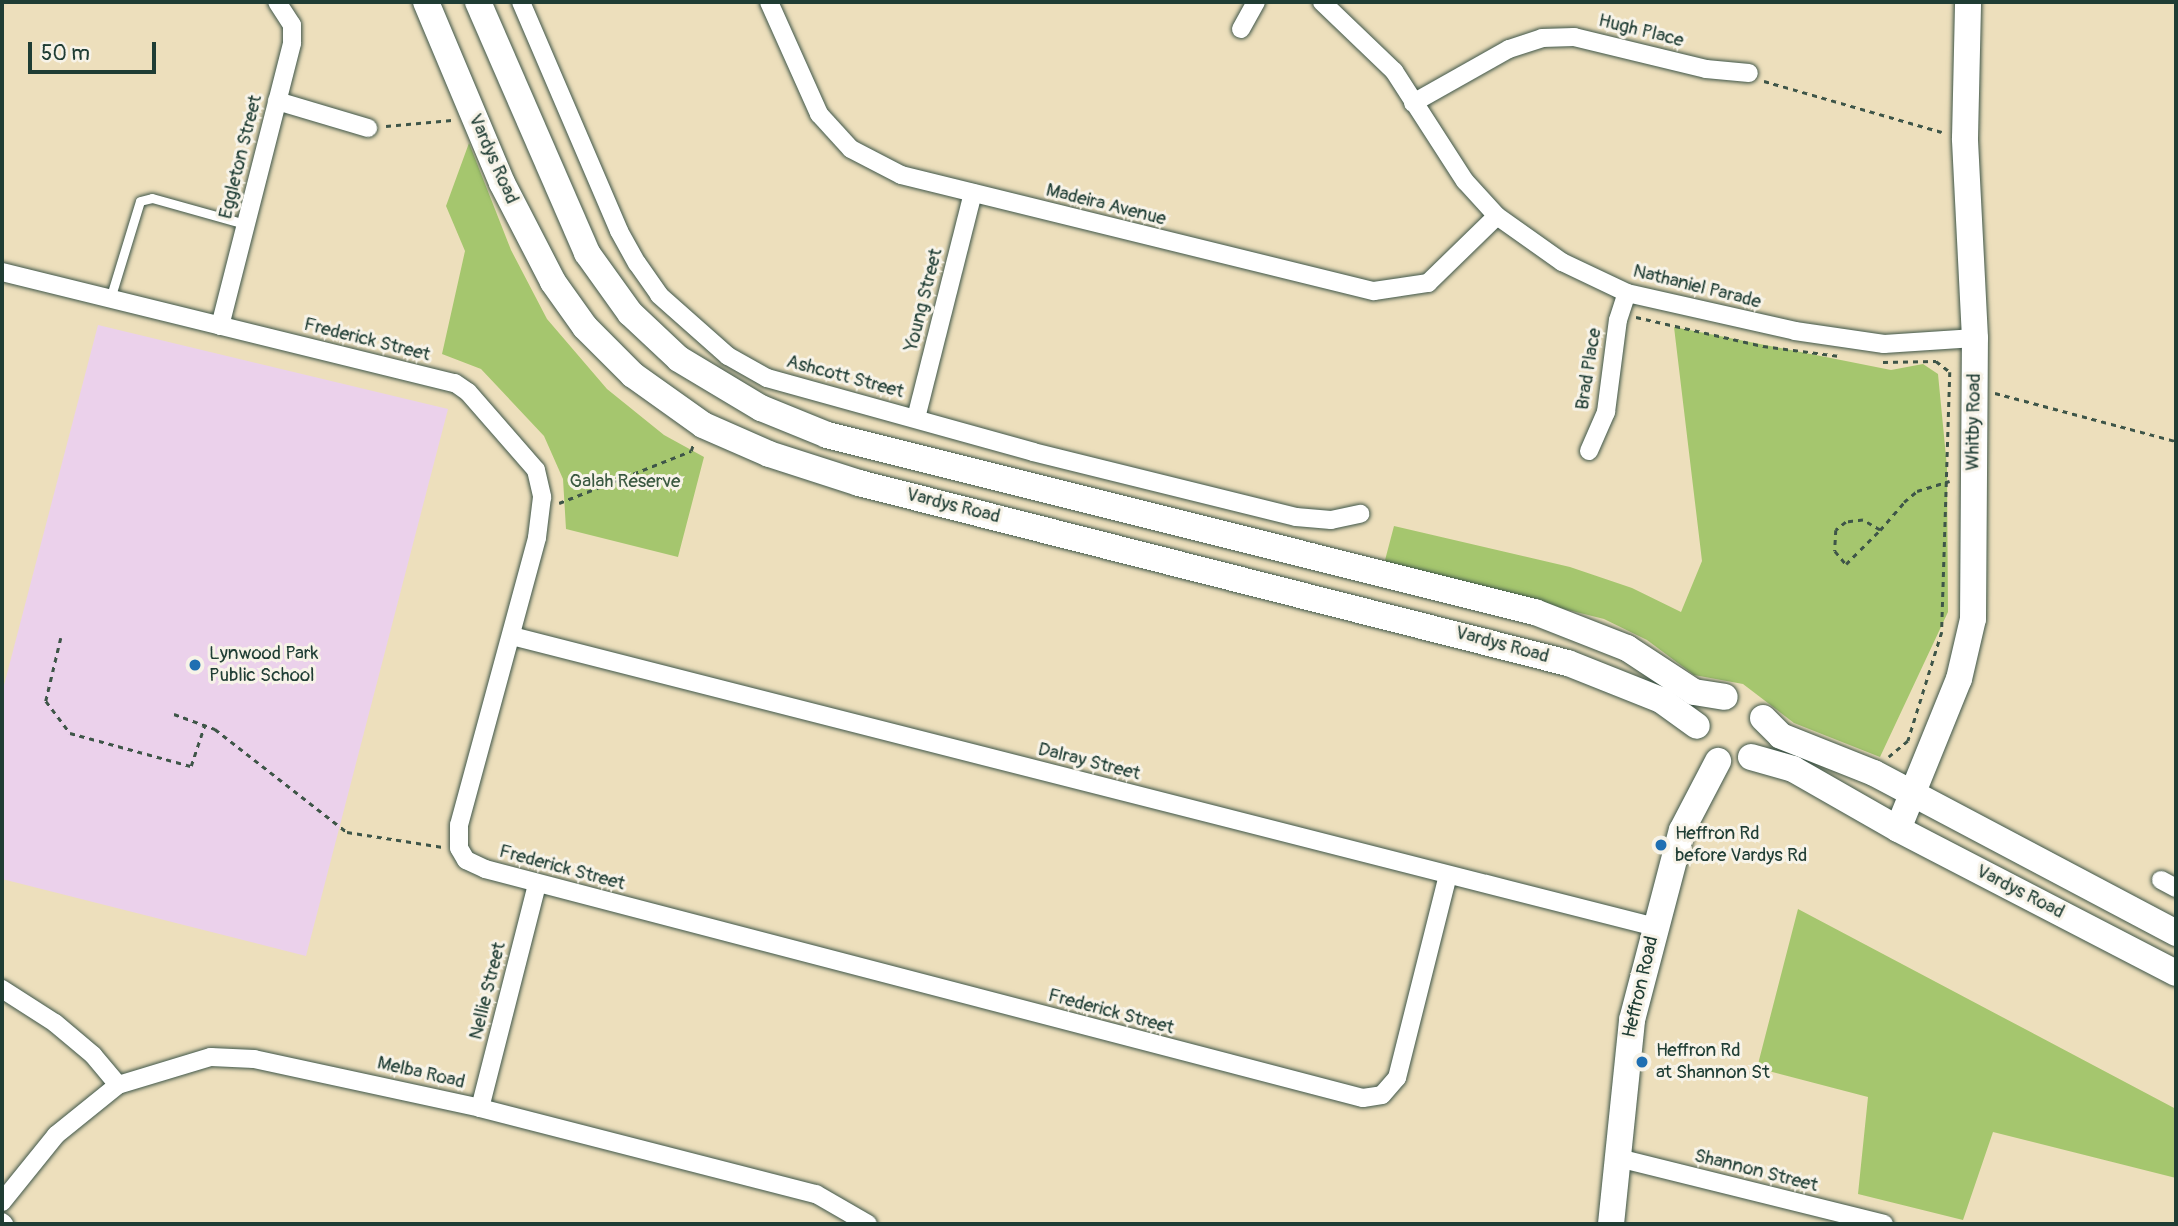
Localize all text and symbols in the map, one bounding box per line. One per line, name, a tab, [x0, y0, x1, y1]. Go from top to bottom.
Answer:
street label: Hugh Place	[1596, 9, 1686, 53]
scale bar	[32, 28, 159, 72]
text: 50 m	[41, 40, 90, 67]
street label: Eggleton Street	[215, 93, 267, 221]
street label: Vardys Road	[463, 111, 523, 207]
street label: Madeira Avenue	[1044, 179, 1168, 231]
street label: Young Street	[900, 246, 948, 354]
street label: Nathaniel Parade	[1631, 260, 1763, 314]
street label: Frederick Street	[301, 313, 433, 367]
street label: Brad Place	[1571, 326, 1607, 412]
street label: Ashcott Street	[784, 350, 906, 404]
street label: Whitby Road	[1962, 373, 1986, 471]
park label: Galah Reserve	[570, 471, 680, 493]
street label: Vardys Road	[904, 483, 1002, 529]
street label: Vardys Road	[1453, 622, 1551, 668]
place label: Lynwood Park Public School	[209, 643, 319, 687]
marker: Lynwood Park Public School	[187, 657, 203, 673]
street label: Dalray Street	[1035, 738, 1143, 786]
place label: Heffron Rd before Vardys Rd	[1675, 823, 1807, 867]
marker: Heffron Rd before Vardys Rd	[1653, 837, 1669, 853]
street label: Frederick Street	[497, 840, 627, 896]
street label: Vardys Road	[1972, 860, 2068, 924]
street label: Heffron Road	[1618, 934, 1664, 1040]
street label: Nellie Street	[465, 940, 511, 1042]
street label: Frederick Street	[1046, 984, 1176, 1040]
place label: Heffron Rd at Shannon St	[1656, 1040, 1770, 1084]
street label: Melba Road	[375, 1052, 467, 1094]
marker: Heffron Rd at Shannon St	[1634, 1054, 1650, 1070]
street label: Shannon Street	[1692, 1145, 1820, 1197]

